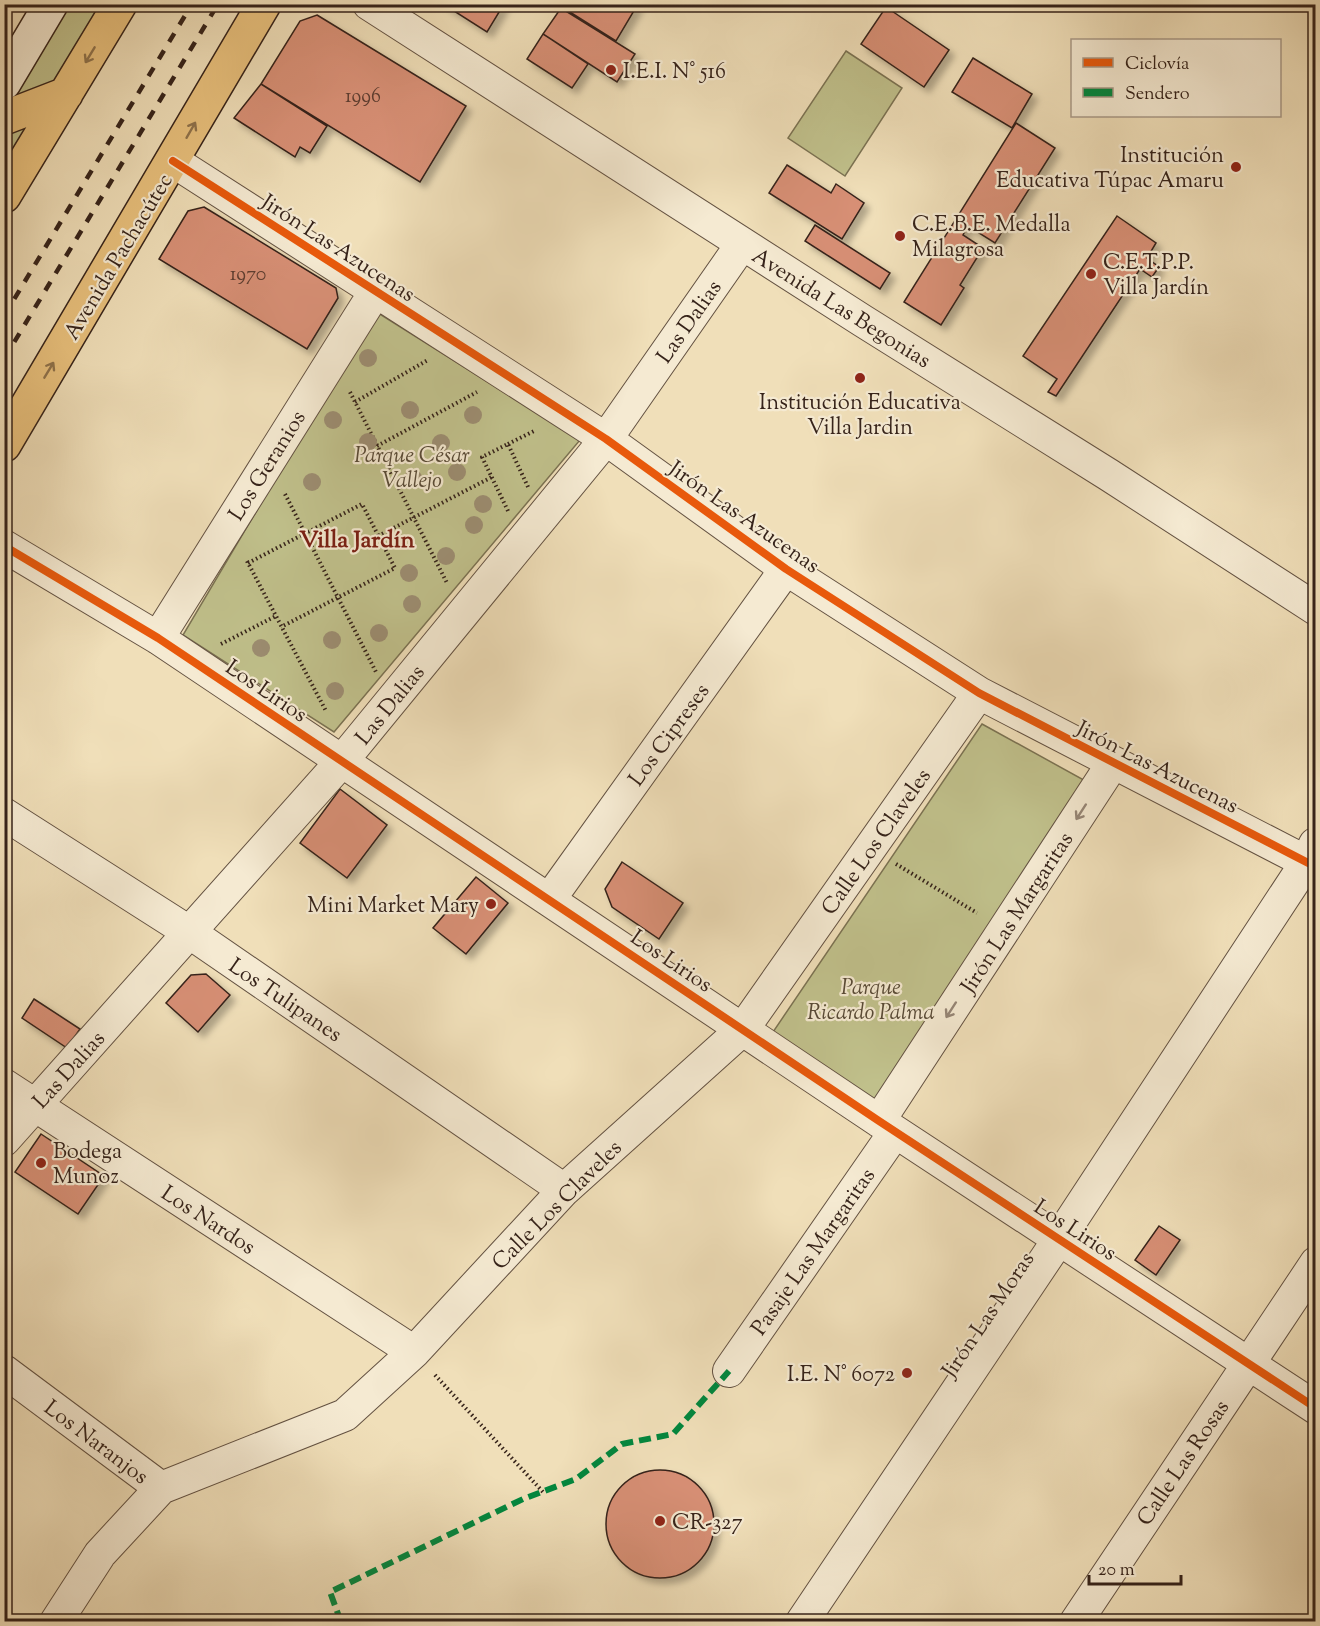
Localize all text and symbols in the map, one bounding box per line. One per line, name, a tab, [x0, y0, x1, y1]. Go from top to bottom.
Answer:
legend	[1071, 39, 1281, 117]
one-way arrow	[84, 46, 96, 63]
text: Ciclovía	[1125, 52, 1189, 78]
place label: I.E.I. N° 516	[623, 57, 726, 89]
marker: I.E.I. N° 516	[604, 63, 618, 77]
text: Sendero	[1125, 82, 1190, 108]
house number: 1996	[345, 83, 381, 112]
one-way arrow	[185, 122, 197, 139]
place label: Institución Educativa Túpac Amaru	[996, 141, 1224, 198]
marker: Institución Educativa Túpac Amaru	[1229, 160, 1243, 174]
street label: Avenida Pachacútec	[57, 168, 182, 347]
street label: Jirón Las Azucenas	[253, 187, 421, 311]
place label: C.E.B.E. Medalla Milagrosa	[912, 210, 1071, 267]
marker: C.E.B.E. Medalla Milagrosa	[893, 229, 907, 243]
street label: Avenida Las Begonias	[745, 241, 936, 378]
place label: C.E.T.P.P. Villa Jardín	[1103, 248, 1209, 305]
house number: 1970	[230, 261, 266, 290]
marker: C.E.T.P.P. Villa Jardín	[1084, 267, 1098, 281]
street label: Las Dalias	[650, 274, 731, 371]
one-way arrow	[44, 362, 56, 379]
marker: Institución Educativa Villa Jardin	[853, 371, 867, 385]
place label: Institución Educativa Villa Jardin	[759, 388, 961, 445]
street label: Los Geranios	[222, 405, 315, 528]
park label: Parque César Vallejo	[354, 441, 470, 498]
street label: Jirón Las Azucenas	[660, 454, 825, 583]
district label: Villa Jardín	[299, 524, 416, 558]
street label: Los Lirios	[218, 653, 313, 732]
street label: Las Dalias	[349, 659, 434, 753]
street label: Los Cipreses	[622, 678, 719, 794]
street label: Jirón Las Azucenas	[1069, 714, 1243, 823]
street label: Calle Los Claveles	[815, 763, 940, 923]
one-way arrow	[1075, 803, 1087, 819]
street label: Jirón Las Margaritas	[954, 827, 1083, 1002]
place label: Mini Market Mary	[307, 891, 479, 923]
marker: Mini Market Mary	[484, 897, 498, 911]
street label: Los Lirios	[623, 923, 718, 1002]
street label: Los Tulipanes	[221, 952, 348, 1051]
park label: Parque Ricardo Palma	[807, 973, 935, 1030]
one-way arrow	[945, 1001, 957, 1018]
street label: Las Dalias	[26, 1025, 114, 1117]
street label: Calle Los Claveles	[486, 1134, 631, 1279]
place label: Bodega Munoz	[53, 1137, 122, 1194]
marker: Bodega Munoz	[34, 1156, 48, 1170]
street label: Pasaje Las Margaritas	[745, 1162, 884, 1343]
street label: Los Nardos	[154, 1179, 261, 1264]
street label: Los Lirios	[1027, 1193, 1122, 1270]
street label: Jirón Las Moras	[935, 1246, 1044, 1386]
place label: I.E. N° 6072	[787, 1360, 895, 1392]
marker: I.E. N° 6072	[900, 1366, 914, 1380]
street label: Los Naranjos	[36, 1393, 154, 1493]
street label: Calle Las Rosas	[1130, 1394, 1239, 1533]
place label: CR-327	[672, 1508, 743, 1540]
marker: CR-327	[653, 1514, 667, 1528]
scale bar	[1089, 1548, 1180, 1586]
text: 20 m	[1098, 1558, 1135, 1584]

